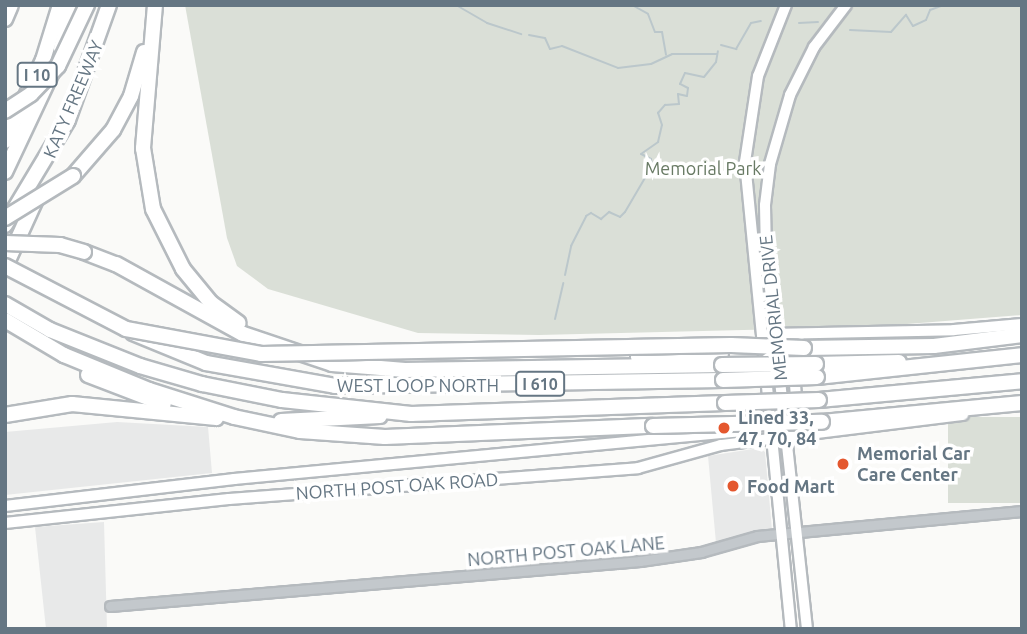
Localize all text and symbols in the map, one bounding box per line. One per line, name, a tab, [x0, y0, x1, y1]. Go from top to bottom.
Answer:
street label: KATY FREEWAY	[39, 37, 107, 161]
road number: I 10	[16, 62, 58, 88]
park label: Memorial Park	[645, 157, 761, 179]
street label: MEMORIAL DRIVE	[755, 234, 791, 382]
road number: I 610	[514, 372, 566, 396]
street label: WEST LOOP NORTH	[337, 374, 499, 396]
place label: Lined 33, 47, 70, 84	[738, 407, 816, 450]
marker: Lined 33, 47, 70, 84	[716, 420, 732, 436]
place label: Memorial Car Care Center	[857, 443, 970, 486]
marker: Memorial Car Care Center	[835, 456, 851, 472]
street label: NORTH POST OAK ROAD	[295, 468, 499, 504]
place label: Food Mart	[747, 475, 835, 497]
marker: Food Mart	[725, 478, 741, 494]
street label: NORTH POST OAK LANE	[467, 532, 665, 570]

